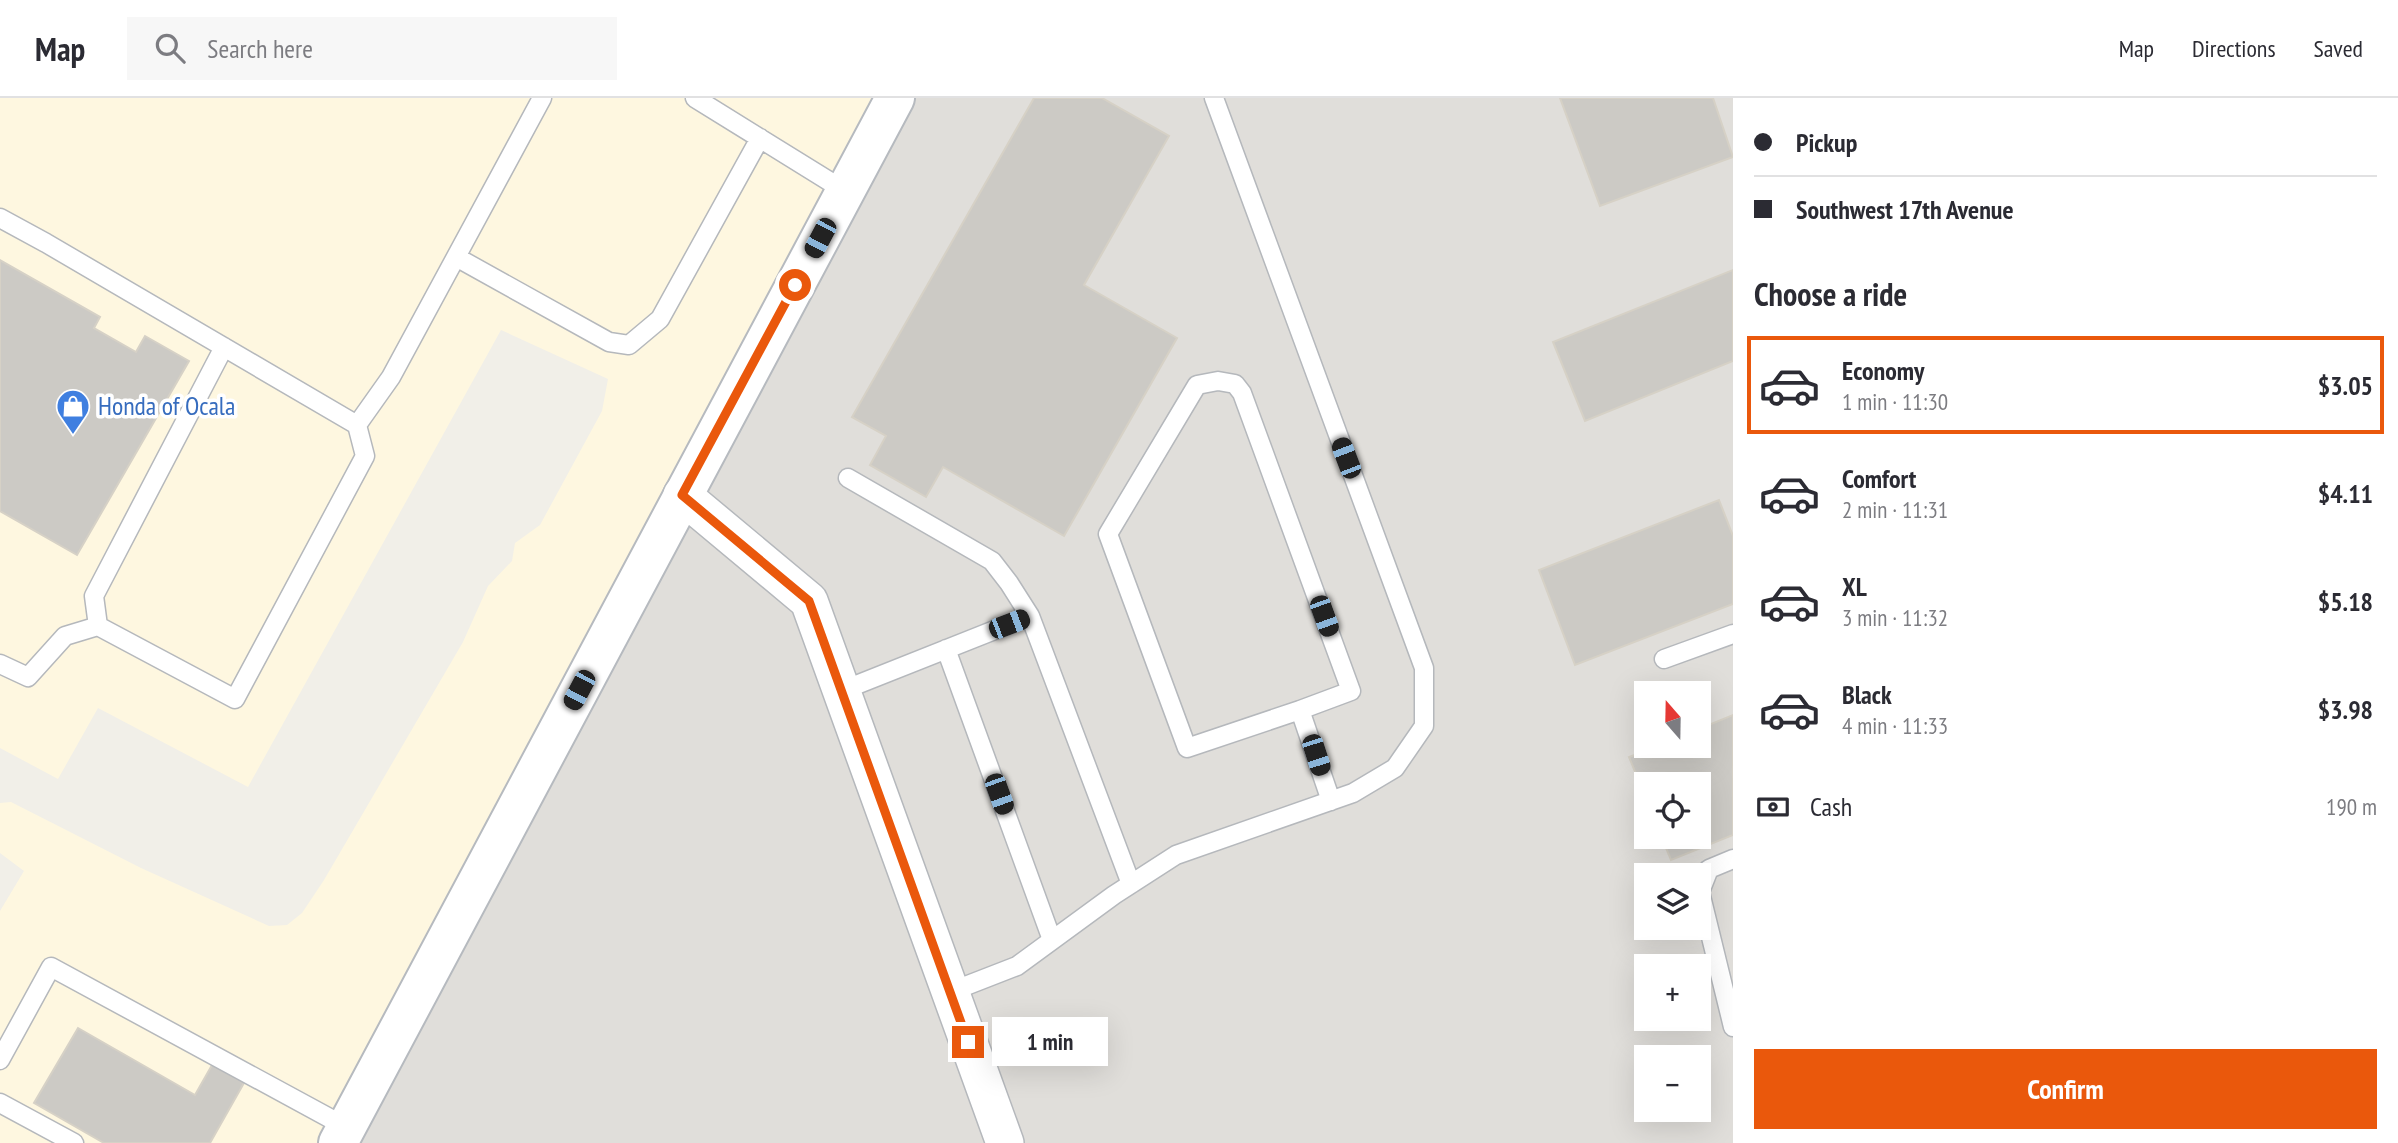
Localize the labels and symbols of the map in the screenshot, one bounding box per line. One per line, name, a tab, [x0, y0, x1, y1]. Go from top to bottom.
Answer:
car	[801, 215, 840, 261]
route start	[779, 269, 811, 301]
shop icon: Honda of Ocala	[54, 387, 92, 436]
place label: Honda of Ocala	[98, 389, 235, 422]
car	[1329, 435, 1364, 481]
car	[1307, 593, 1342, 639]
car	[986, 607, 1033, 641]
car	[560, 667, 599, 713]
north arrow	[1634, 681, 1712, 758]
car	[1300, 732, 1333, 778]
car	[982, 771, 1017, 817]
callout: 1 min	[992, 1018, 1108, 1066]
route end	[952, 1026, 984, 1058]

